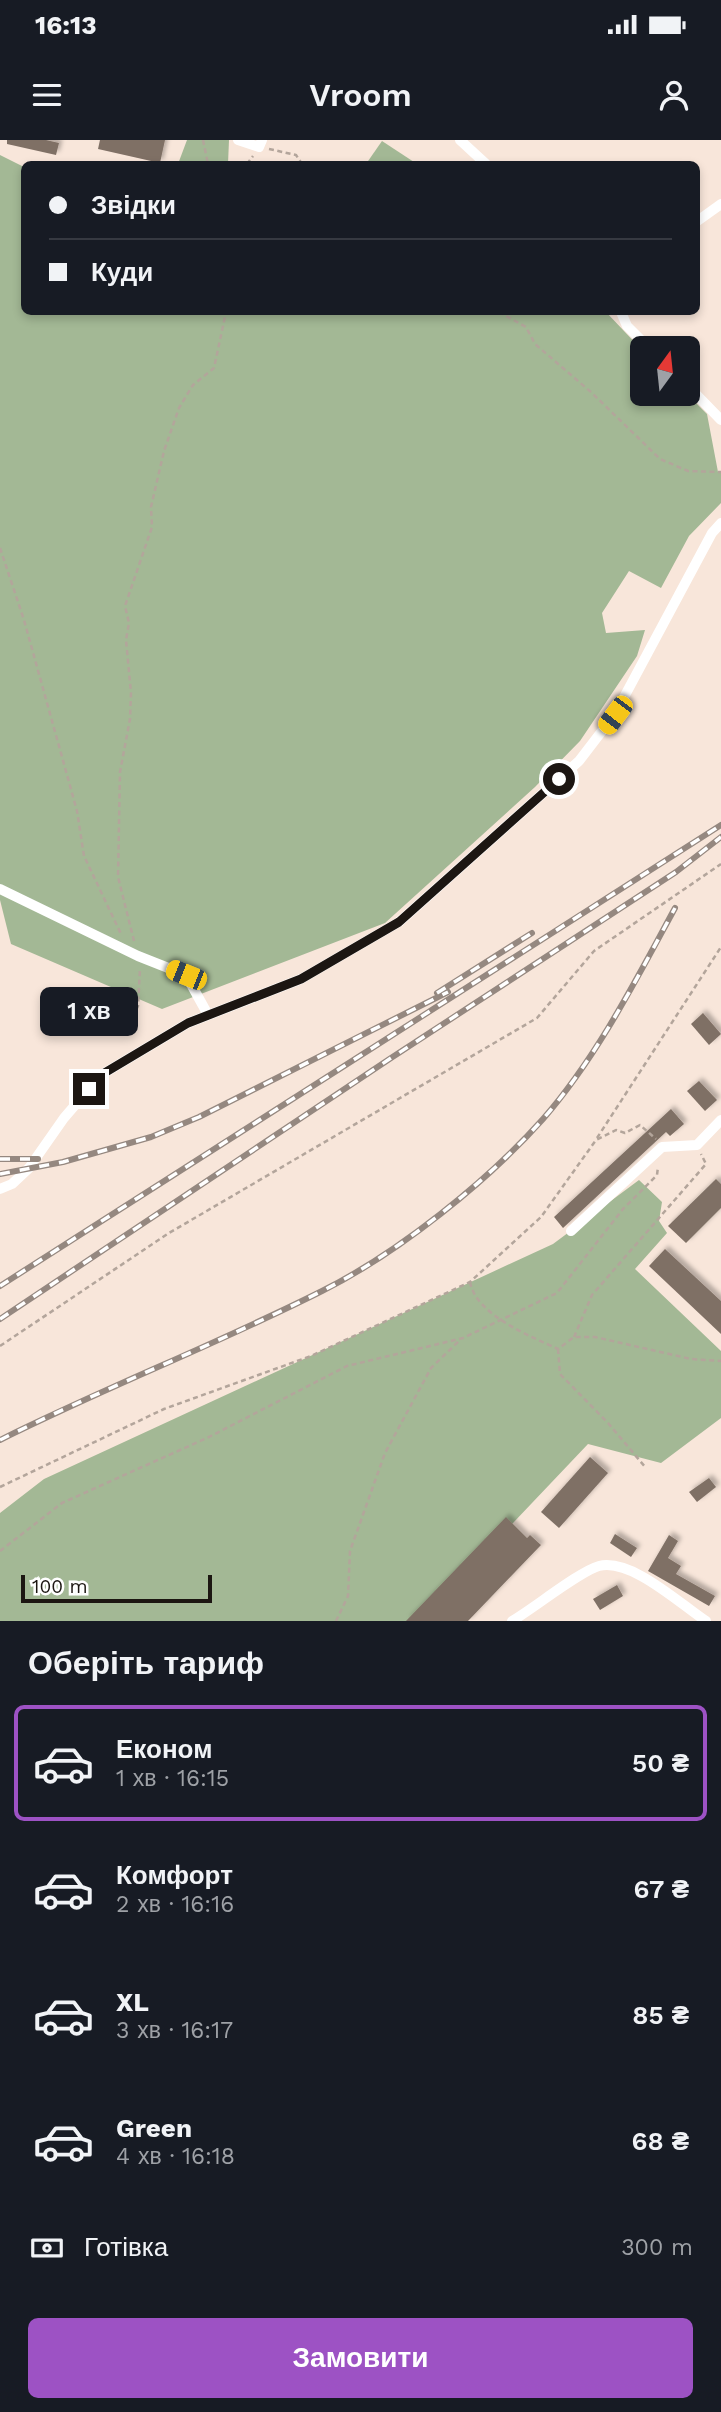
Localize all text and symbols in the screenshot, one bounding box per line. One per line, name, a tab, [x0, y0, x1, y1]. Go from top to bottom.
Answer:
text: 16:13	[35, 10, 97, 40]
icon: menu	[28, 76, 66, 114]
text: Vroom	[309, 76, 412, 114]
icon: person	[655, 76, 693, 114]
text: Звідки	[91, 190, 176, 220]
text: Куди	[91, 257, 153, 287]
north arrow	[630, 336, 700, 406]
map controls	[630, 336, 700, 406]
car	[594, 692, 637, 738]
route start	[543, 763, 575, 795]
car	[163, 957, 210, 993]
callout: 1 хв	[40, 988, 138, 1037]
text: 1 хв	[67, 998, 111, 1025]
route end	[73, 1073, 105, 1105]
scale bar	[21, 1572, 212, 1604]
text: 100 m	[32, 1575, 88, 1598]
text: Оберіть тариф	[28, 1644, 264, 1682]
icon: car	[32, 1732, 95, 1795]
text: Економ	[116, 1734, 212, 1764]
text: 50 ₴	[632, 1748, 689, 1778]
text: 1 хв · 16:15	[116, 1765, 229, 1792]
icon: car	[32, 1858, 95, 1921]
text: Комфорт	[116, 1860, 233, 1890]
text: 67 ₴	[634, 1874, 689, 1904]
text: 2 хв · 16:16	[116, 1891, 234, 1918]
icon: car	[32, 1984, 95, 2047]
text: XL	[116, 1987, 149, 2017]
text: 85 ₴	[632, 2000, 689, 2030]
text: 3 хв · 16:17	[116, 2017, 233, 2044]
icon: car	[32, 2110, 95, 2173]
text: Green	[116, 2113, 192, 2143]
text: 68 ₴	[632, 2126, 689, 2156]
text: 4 хв · 16:18	[116, 2143, 235, 2170]
icon: cash	[28, 2229, 66, 2267]
text: Готівка	[84, 2232, 168, 2262]
text: 300 m	[621, 2234, 693, 2261]
button: Замовити	[28, 2318, 693, 2398]

